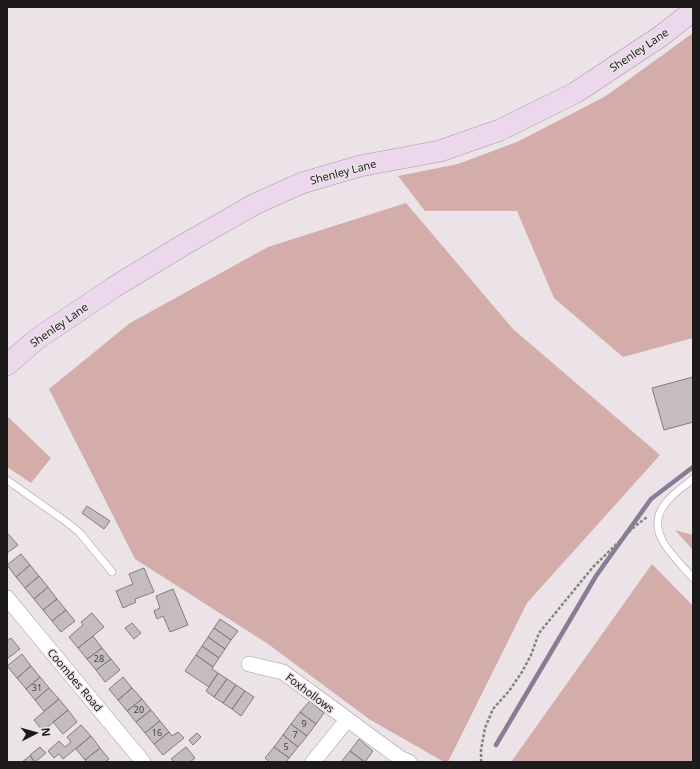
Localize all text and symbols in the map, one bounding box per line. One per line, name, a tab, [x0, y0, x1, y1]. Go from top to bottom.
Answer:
street label: Shenley Lane	[606, 24, 671, 75]
street label: Shenley Lane	[308, 155, 378, 188]
street label: Shenley Lane	[27, 299, 91, 350]
street label: Coombes Road	[45, 645, 106, 714]
house number: 28	[94, 652, 104, 665]
street label: Foxhollows	[283, 669, 338, 716]
house number: 31	[32, 681, 42, 694]
house number: 20	[134, 703, 144, 716]
north arrow	[16, 713, 56, 753]
house number: 9	[301, 717, 307, 730]
house number: 16	[152, 726, 162, 739]
text: N	[39, 727, 54, 737]
house number: 7	[292, 728, 298, 741]
house number: 5	[283, 740, 289, 753]

